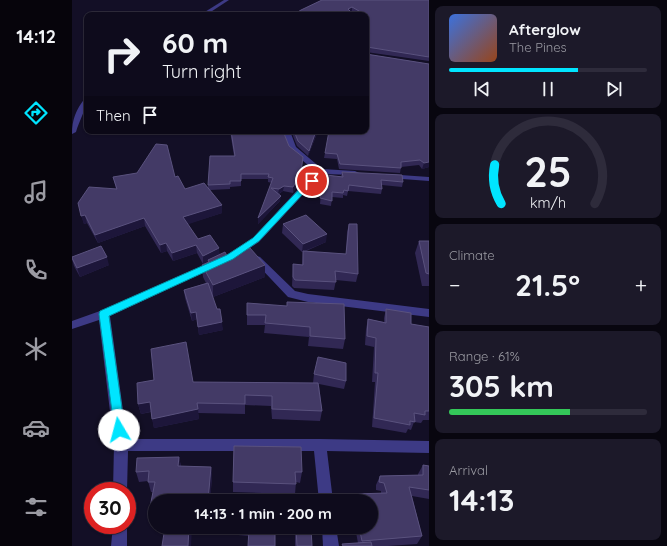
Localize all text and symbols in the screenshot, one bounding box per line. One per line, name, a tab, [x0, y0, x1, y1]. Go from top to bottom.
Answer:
text: Afterglow	[509, 20, 581, 39]
text: 14:12	[16, 25, 56, 48]
text: 60 m	[162, 25, 228, 60]
icon: right	[96, 28, 148, 80]
text: The Pines	[509, 39, 567, 55]
text: Turn right	[162, 60, 242, 83]
icon: previous	[471, 78, 493, 100]
icon: pause	[537, 78, 559, 100]
icon: next	[603, 78, 625, 100]
icon: directions	[22, 99, 50, 127]
icon: arrive	[139, 104, 161, 126]
text: Then	[96, 106, 131, 125]
text: 25	[524, 144, 572, 196]
pin	[295, 164, 329, 198]
icon: arrive	[301, 170, 323, 192]
icon: music	[22, 178, 50, 206]
text: km/h	[530, 193, 566, 211]
text: Climate	[449, 247, 495, 263]
icon: phone	[22, 256, 50, 284]
text: 21.5°	[515, 266, 580, 304]
text: −	[449, 271, 460, 299]
text: +	[635, 271, 647, 299]
icon: climate	[22, 335, 50, 363]
text: Range · 61%	[449, 348, 520, 364]
text: 305 km	[449, 367, 554, 405]
position arrow	[98, 409, 140, 451]
icon: car	[22, 414, 50, 442]
text: Arrival	[449, 462, 488, 478]
text: 14:13	[449, 481, 514, 519]
speed limit sign: 30	[84, 482, 136, 534]
icon: filters	[22, 493, 50, 521]
text: 14:13 · 1 min · 200 m	[194, 504, 332, 523]

